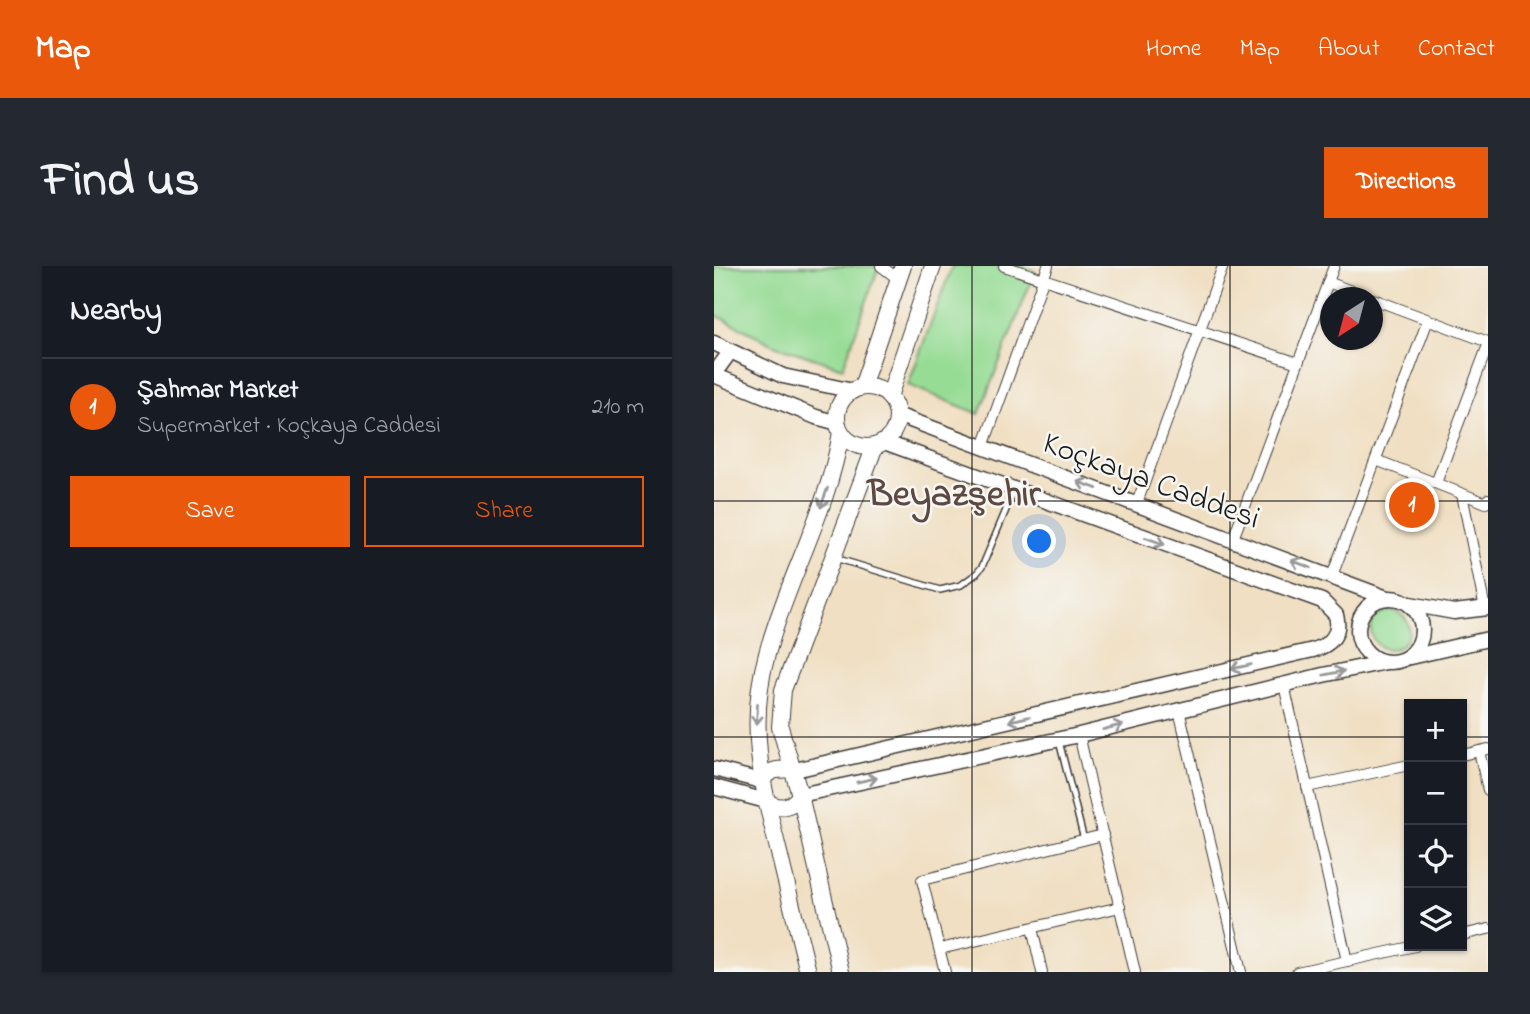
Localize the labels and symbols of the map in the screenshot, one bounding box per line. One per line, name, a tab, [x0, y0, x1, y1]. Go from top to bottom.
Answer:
north arrow	[1320, 287, 1383, 350]
street label: Koçkaya Caddesi	[1036, 421, 1266, 543]
district label: Beyazşehir	[865, 468, 1042, 524]
one-way arrow	[1077, 478, 1099, 490]
pin: 1	[1389, 479, 1435, 531]
one-way arrow	[816, 486, 829, 508]
your location	[1022, 524, 1056, 558]
one-way arrow	[1144, 536, 1166, 548]
one-way arrow	[1290, 557, 1312, 570]
one-way arrow	[1230, 661, 1253, 674]
one-way arrow	[1322, 666, 1345, 680]
one-way arrow	[750, 702, 763, 725]
one-way arrow	[1008, 713, 1031, 726]
one-way arrow	[1101, 720, 1124, 733]
one-way arrow	[855, 773, 878, 787]

